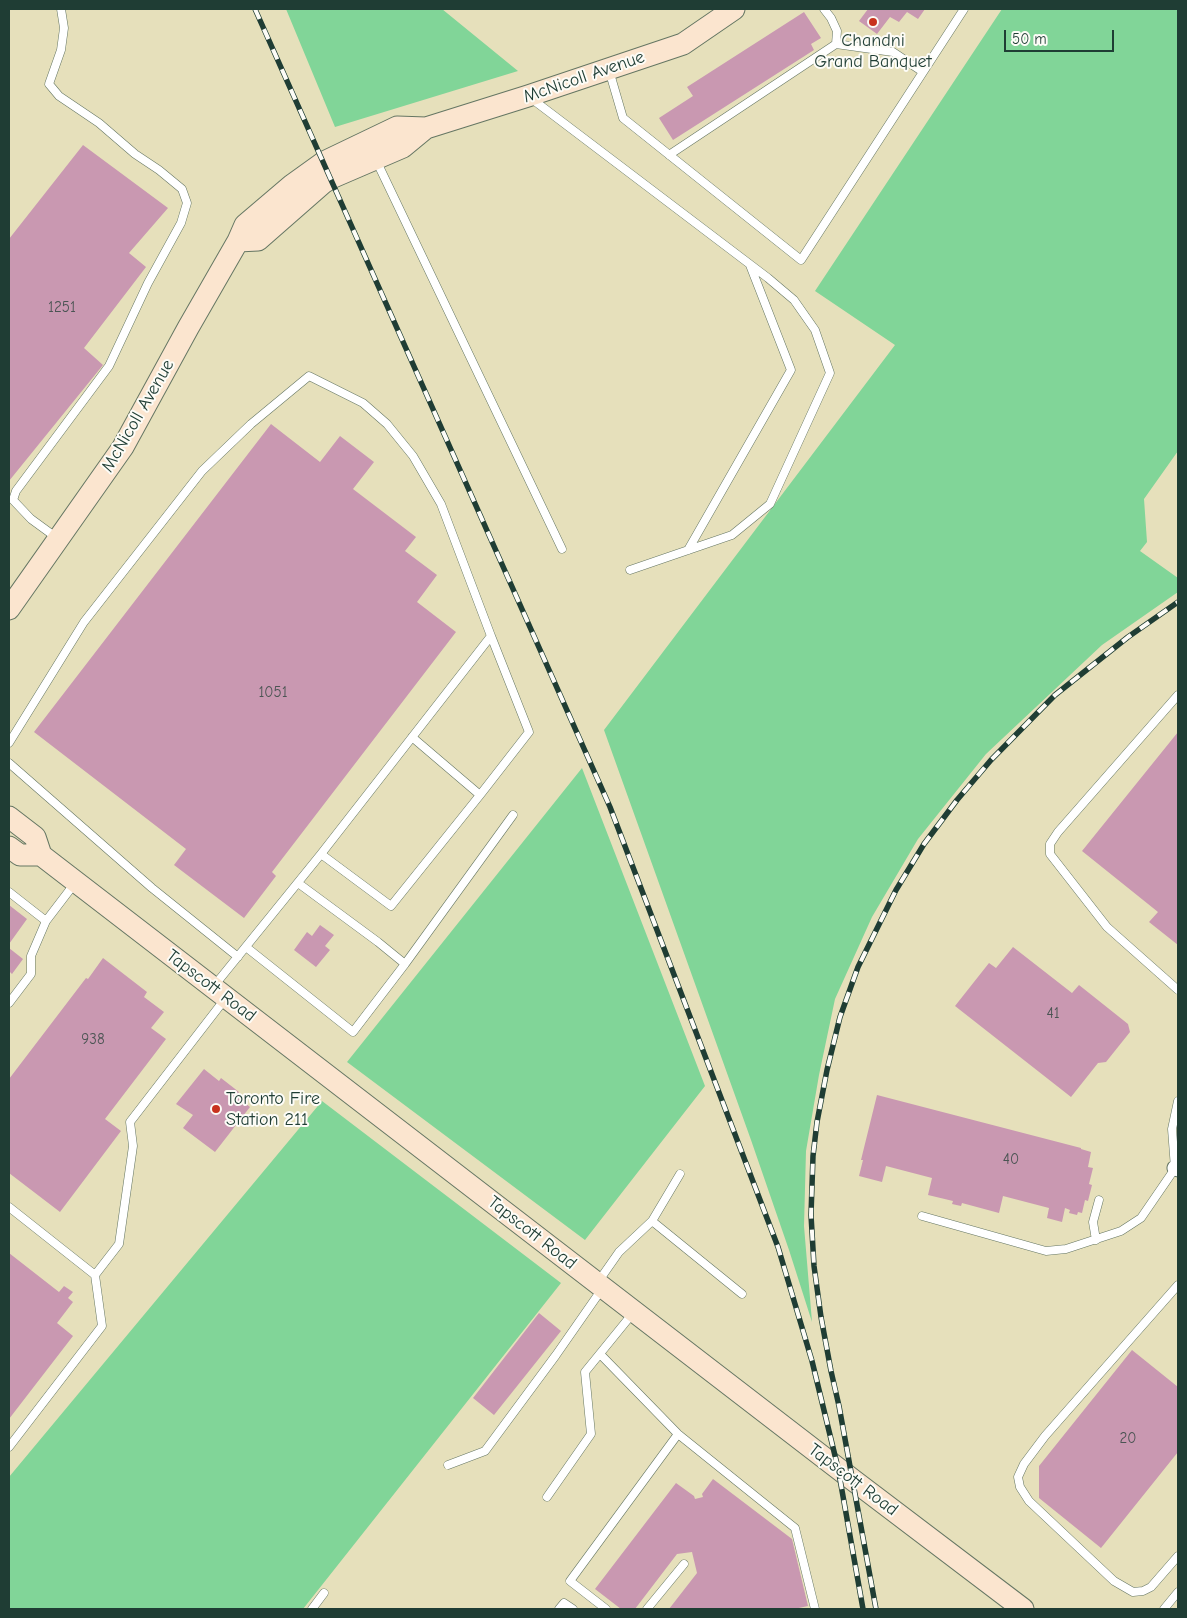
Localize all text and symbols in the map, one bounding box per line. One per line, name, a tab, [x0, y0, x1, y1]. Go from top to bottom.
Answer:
marker: Chandni Grand Banquet	[867, 16, 879, 28]
scale bar	[1007, 20, 1117, 52]
place label: Chandni Grand Banquet	[814, 30, 932, 72]
text: 50 m	[1012, 30, 1047, 48]
street label: McNicoll Avenue	[521, 46, 647, 108]
house number: 1251	[48, 299, 76, 317]
street label: McNicoll Avenue	[97, 356, 179, 476]
house number: 1051	[258, 684, 288, 702]
street label: Tapscott Road	[162, 945, 260, 1027]
house number: 41	[1046, 1005, 1060, 1023]
house number: 938	[81, 1031, 105, 1049]
place label: Toronto Fire Station 211	[226, 1088, 320, 1130]
marker: Toronto Fire Station 211	[210, 1103, 222, 1115]
house number: 40	[1003, 1151, 1019, 1169]
street label: Tapscott Road	[483, 1192, 581, 1274]
house number: 20	[1120, 1430, 1136, 1448]
street label: Tapscott Road	[804, 1439, 902, 1521]

